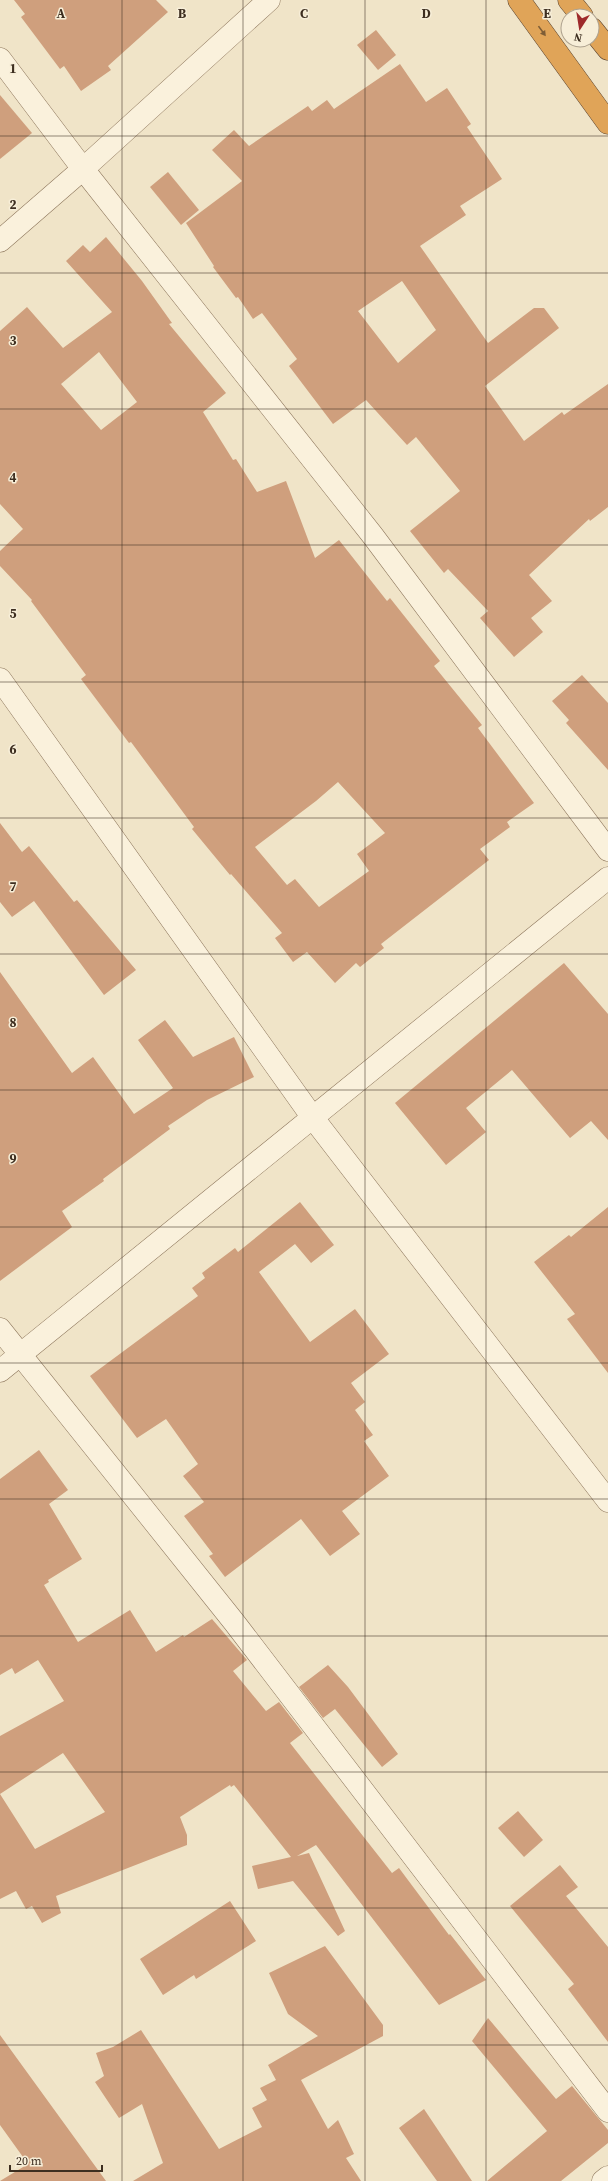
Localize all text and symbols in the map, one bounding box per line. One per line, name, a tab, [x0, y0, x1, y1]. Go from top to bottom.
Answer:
text: A	[57, 5, 66, 22]
text: B	[178, 5, 187, 22]
text: C	[300, 5, 308, 22]
text: D	[421, 5, 431, 22]
text: E	[543, 5, 551, 22]
north arrow	[560, 8, 600, 48]
one-way arrow	[538, 26, 546, 37]
text: N	[573, 29, 584, 45]
text: 1	[9, 60, 17, 77]
text: 2	[9, 196, 17, 213]
text: 3	[9, 332, 17, 349]
text: 4	[9, 469, 17, 486]
text: 5	[9, 605, 17, 622]
text: 6	[9, 741, 17, 758]
text: 7	[9, 878, 17, 895]
text: 8	[9, 1014, 17, 1031]
text: 9	[9, 1150, 17, 1167]
scale bar	[10, 2147, 102, 2173]
text: 20 m	[16, 2153, 42, 2169]

